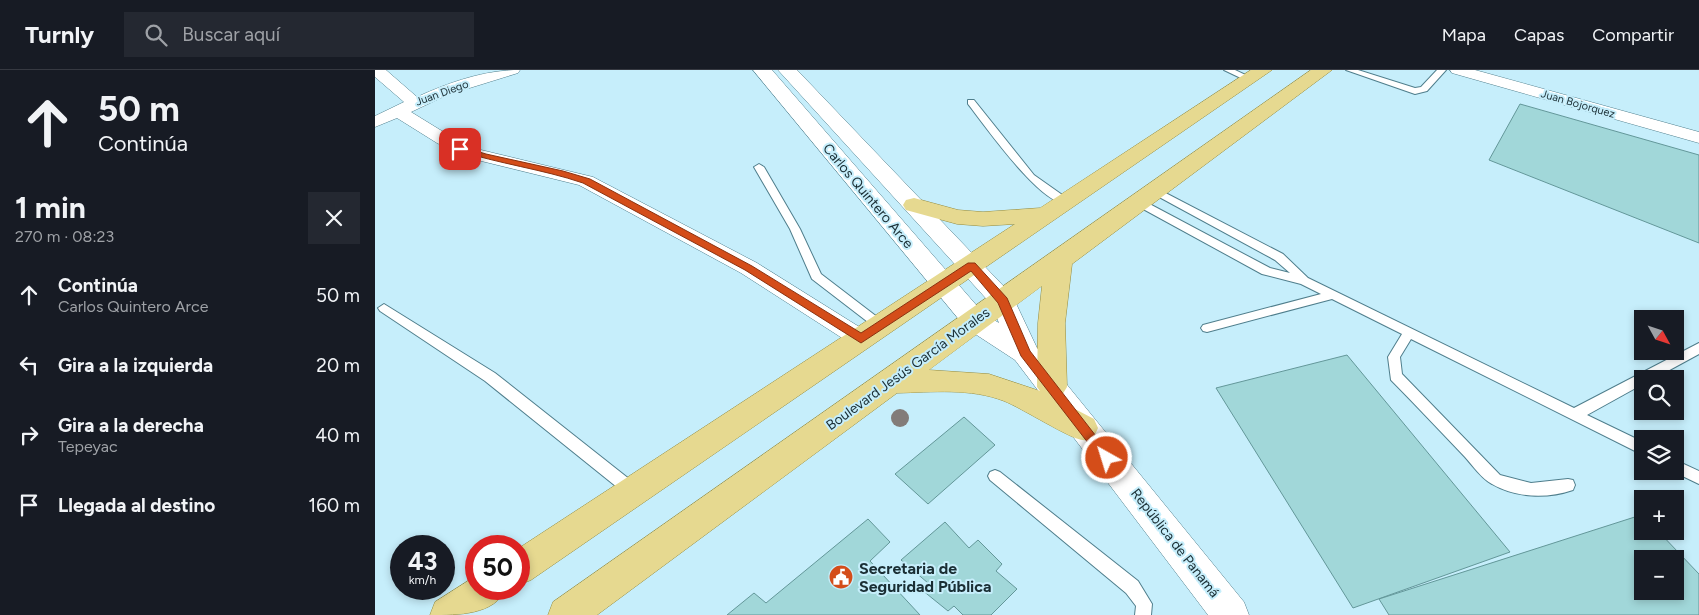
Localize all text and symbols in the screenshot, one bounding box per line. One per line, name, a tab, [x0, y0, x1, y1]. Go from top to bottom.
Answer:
search box	[124, 12, 474, 57]
text: Turnly	[25, 20, 94, 49]
icon: search	[142, 21, 170, 49]
text: Buscar aquí	[182, 23, 280, 46]
text: Mapa	[1442, 24, 1486, 46]
text: Capas	[1514, 24, 1564, 46]
text: Compartir	[1592, 24, 1674, 46]
street label: Juan Diego	[414, 77, 470, 109]
street label: Juan Bojorquez	[1540, 87, 1616, 121]
text: 50 m	[98, 88, 180, 130]
icon: ahead	[15, 90, 80, 155]
pin	[439, 128, 481, 170]
text: Continúa	[98, 130, 188, 157]
icon: arrive	[446, 135, 474, 163]
street label: Carlos Quintero Arce	[819, 140, 917, 252]
text: 1 min	[15, 189, 86, 226]
button: close	[308, 192, 360, 244]
text: 270 m · 08:23	[15, 227, 114, 246]
text: Continúa	[58, 274, 138, 297]
icon: ahead	[15, 281, 43, 309]
text: 50 m	[316, 284, 360, 307]
text: Carlos Quintero Arce	[58, 297, 208, 316]
street label: Boulevard Jesús García Morales	[823, 304, 993, 434]
north arrow	[1634, 310, 1684, 360]
map controls	[1634, 310, 1684, 600]
icon: left	[15, 351, 43, 379]
text: Gira a la izquierda	[58, 354, 213, 377]
text: 20 m	[316, 354, 360, 377]
button: search	[1634, 370, 1684, 420]
text: Gira a la derecha	[58, 414, 204, 437]
icon: right	[15, 421, 43, 449]
text: 40 m	[315, 424, 360, 447]
button: layers	[1634, 430, 1684, 480]
position arrow	[1080, 431, 1132, 483]
text: Tepeyac	[58, 437, 118, 456]
street label: República de Panamá	[1127, 485, 1223, 601]
button: +	[1634, 490, 1684, 540]
icon: arrive	[15, 491, 43, 519]
text: Llegada al destino	[58, 494, 215, 517]
text: 160 m	[308, 494, 360, 517]
speed limit sign: 50	[465, 535, 530, 600]
text: 43	[408, 546, 437, 576]
button: −	[1634, 550, 1684, 600]
place label: Secretaria de Seguridad Pública	[859, 559, 992, 596]
public building icon: Secretaria de Seguridad Pública	[828, 564, 854, 590]
text: km/h	[409, 573, 436, 587]

